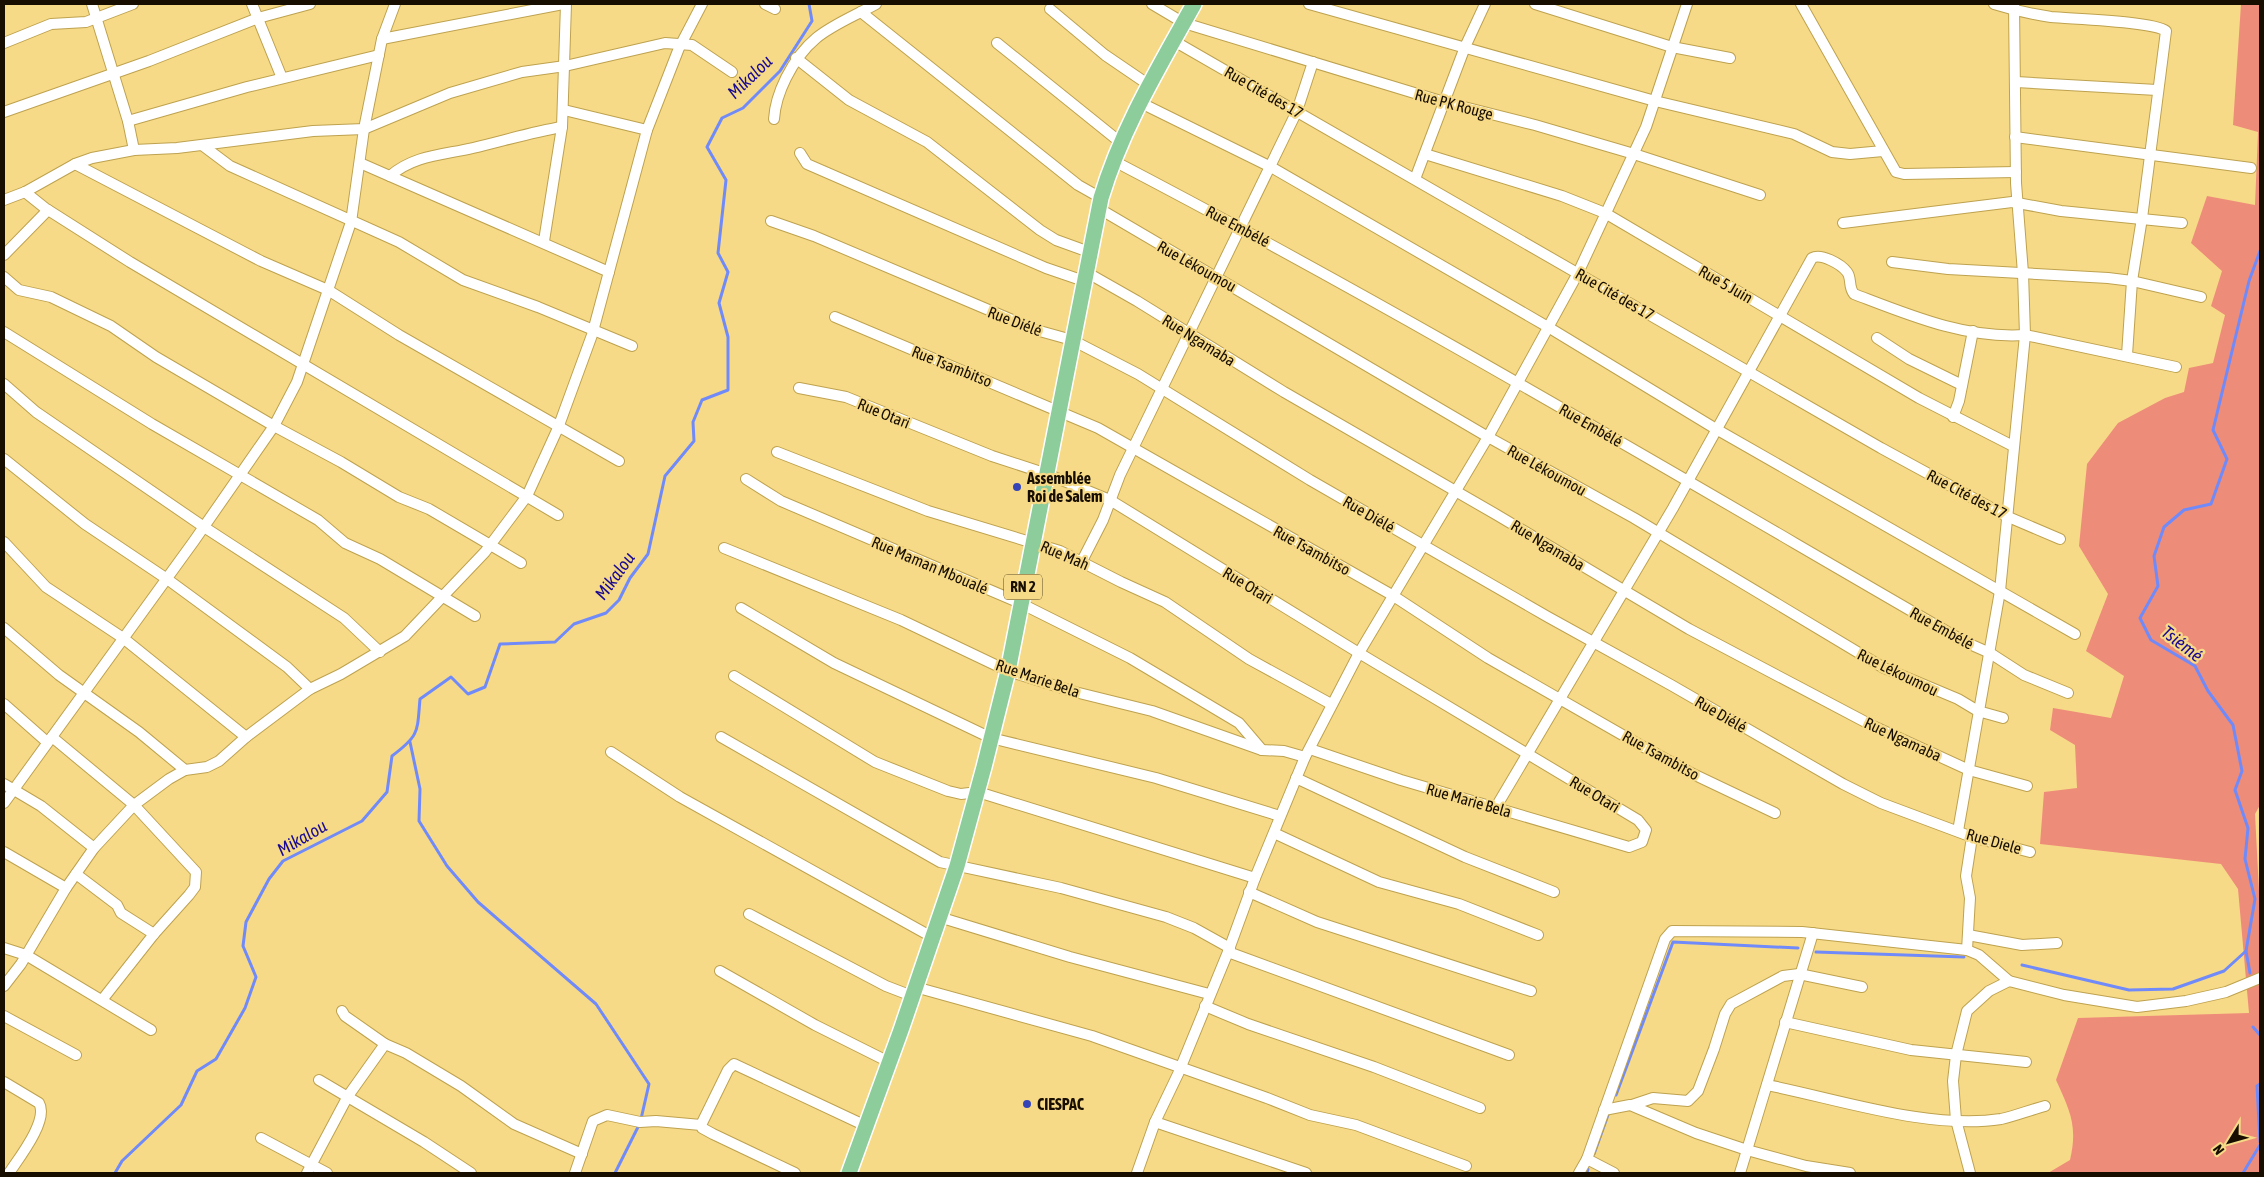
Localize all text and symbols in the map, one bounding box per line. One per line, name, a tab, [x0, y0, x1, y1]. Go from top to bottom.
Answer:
water label: Mikalou	[723, 50, 777, 103]
street label: Rue Cité des 17	[1222, 62, 1306, 122]
street label: Rue PK Rouge	[1413, 85, 1495, 124]
street label: Rue Embélé	[1203, 202, 1273, 250]
street label: Rue Lékoumou	[1154, 237, 1240, 295]
street label: Rue 5 Juin	[1696, 261, 1756, 307]
street label: Rue Cité des 17	[1573, 264, 1657, 324]
street label: Rue Diélé	[985, 302, 1045, 340]
street label: Rue Ngamaba	[1159, 310, 1239, 370]
street label: Rue Tsambitso	[909, 342, 995, 390]
street label: Rue Otari	[855, 394, 913, 432]
street label: Rue Embélé	[1556, 400, 1626, 450]
street label: Rue Lékoumou	[1504, 441, 1590, 499]
street label: Rue Cité des 17	[1924, 465, 2010, 523]
place label: Assemblée Roi de Salem	[1026, 469, 1102, 505]
marker: Assemblée Roi de Salem	[1011, 481, 1023, 493]
street label: Rue Diélé	[1340, 492, 1398, 536]
street label: Rue Ngamaba	[1507, 516, 1588, 575]
street label: Rue Tsambitso	[1271, 522, 1353, 578]
street label: Rue Maman Mboualé	[869, 532, 991, 598]
street label: Rue Mah	[1038, 537, 1092, 573]
water label: Mikalou	[590, 548, 639, 604]
street label: Rue Otari	[1220, 563, 1276, 607]
road number: RN 2	[1004, 574, 1042, 600]
street label: Rue Embélé	[1907, 603, 1977, 653]
water label: Tsiémé	[2157, 621, 2207, 666]
street label: Rue Lékoumou	[1855, 645, 1941, 699]
street label: Rue Marie Bela	[994, 655, 1082, 701]
street label: Rue Diélé	[1692, 692, 1750, 736]
street label: Rue Ngamaba	[1861, 713, 1944, 766]
street label: Rue Tsambitso	[1620, 727, 1702, 783]
street label: Rue Otari	[1567, 772, 1623, 816]
street label: Rue Marie Bela	[1424, 779, 1514, 821]
water label: Mikalou	[273, 815, 331, 860]
street label: Rue Diele	[1964, 825, 2024, 857]
place label: CIESPAC	[1037, 1095, 1085, 1113]
marker: CIESPAC	[1021, 1098, 1033, 1110]
north arrow	[2204, 1117, 2254, 1167]
text: N	[2210, 1142, 2227, 1158]

